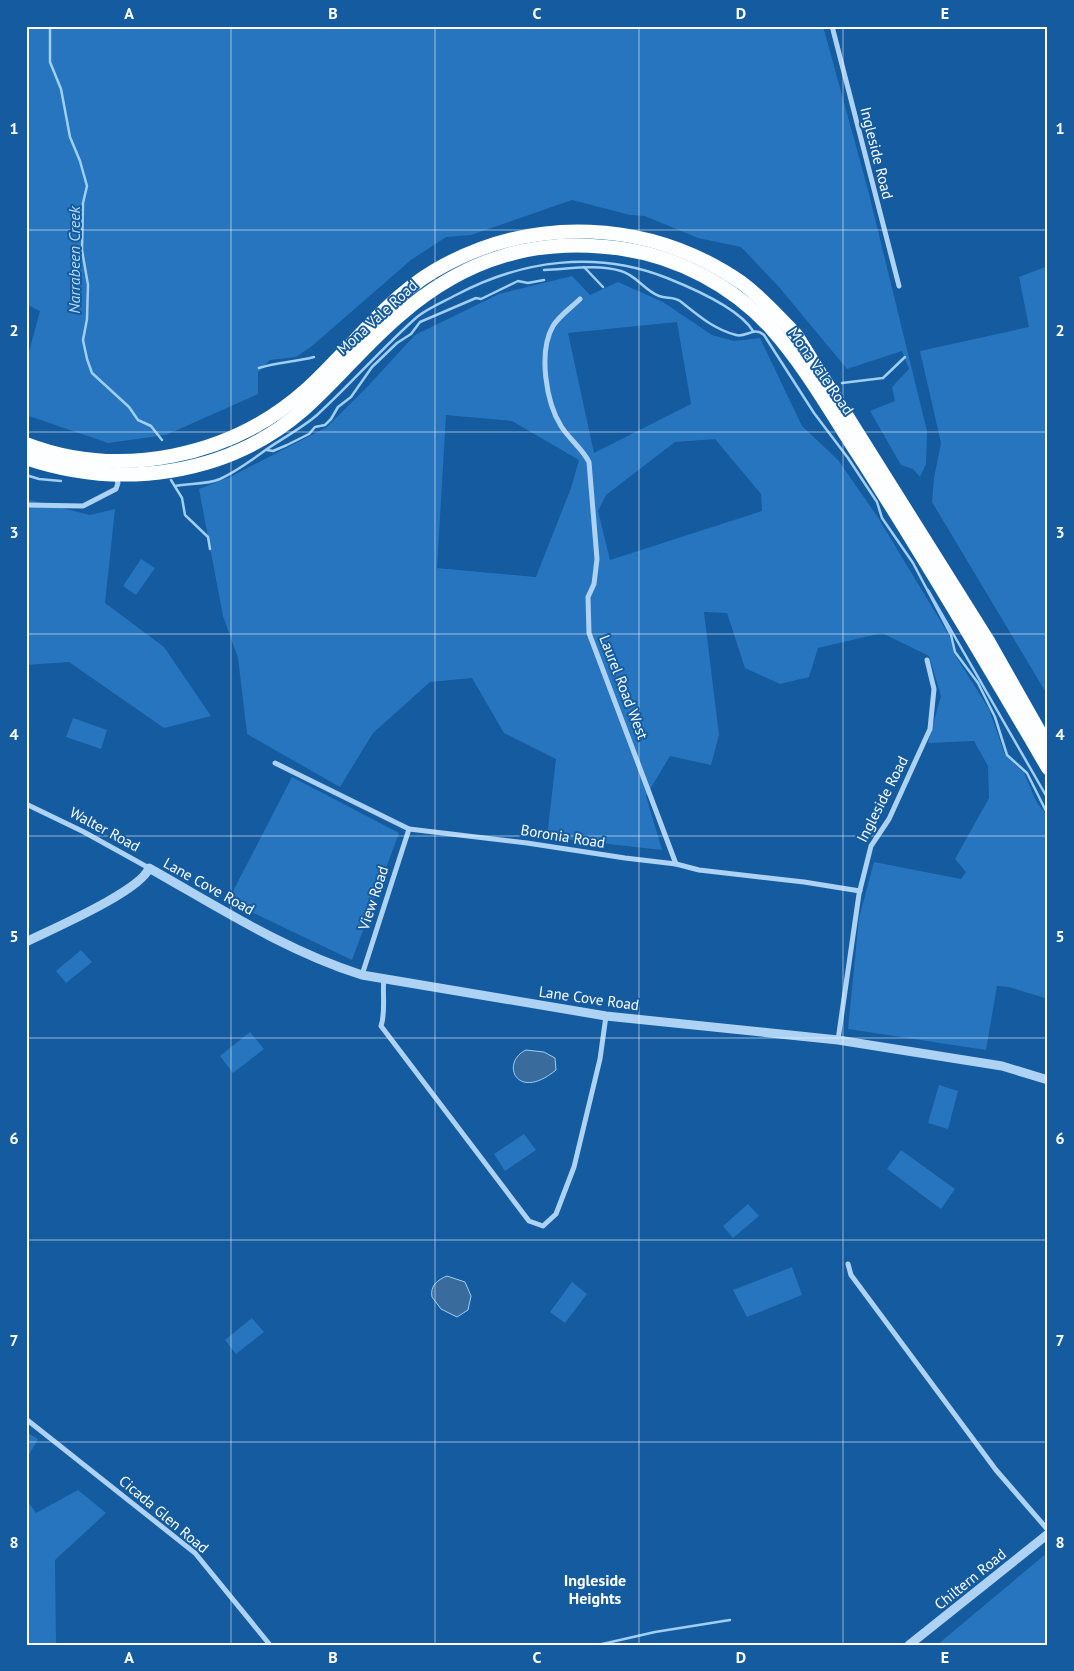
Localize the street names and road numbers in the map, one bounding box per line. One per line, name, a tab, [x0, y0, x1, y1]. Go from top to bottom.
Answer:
street label: Ingleside Road	[856, 105, 898, 201]
street label: Mona Vale Road	[333, 276, 421, 358]
street label: Mona Vale Road	[784, 324, 858, 418]
street label: Laurel Road West	[595, 632, 653, 742]
street label: Ingleside Road	[852, 753, 912, 845]
street label: Walter Road	[67, 803, 143, 855]
street label: Boronia Road	[519, 820, 607, 852]
street label: Lane Cove Road	[160, 853, 258, 919]
street label: View Road	[353, 863, 392, 933]
street label: Lane Cove Road	[538, 982, 640, 1014]
street label: Cicada Glen Road	[115, 1471, 213, 1557]
street label: Chiltern Road	[930, 1544, 1010, 1614]

